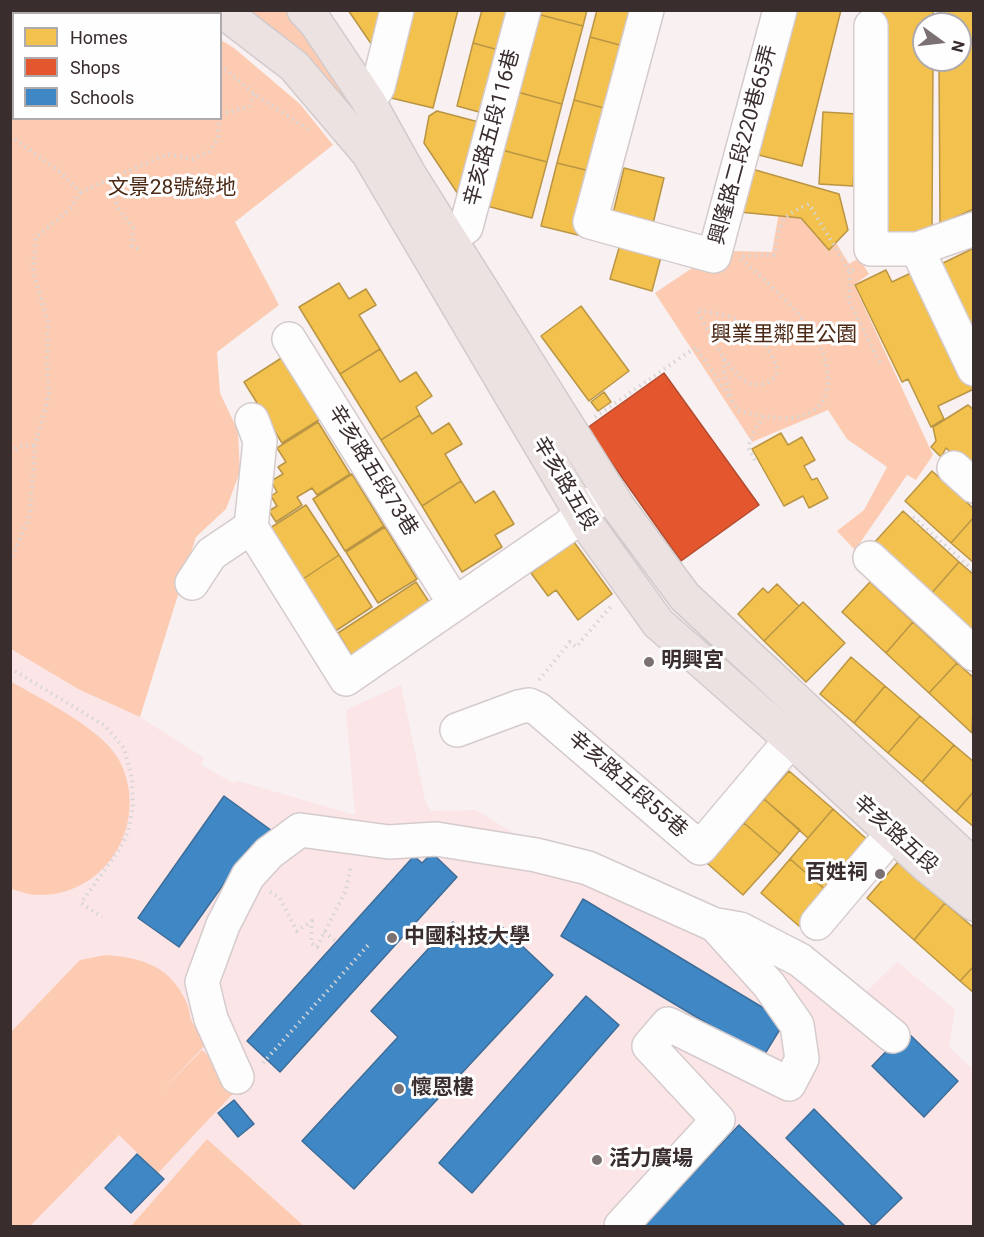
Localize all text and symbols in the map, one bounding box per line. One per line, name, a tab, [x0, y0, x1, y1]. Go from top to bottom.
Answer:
legend	[12, 12, 222, 120]
north arrow	[912, 12, 972, 72]
text: Homes	[70, 27, 128, 48]
text: N	[947, 38, 969, 54]
street label: 興隆路二段220巷65弄	[705, 42, 783, 248]
street label: 辛亥路五段116巷	[460, 47, 526, 209]
text: Shops	[70, 57, 120, 78]
text: Schools	[70, 87, 134, 108]
park label: 文景28號綠地	[108, 176, 236, 202]
park label: 興業里鄰里公園	[711, 323, 857, 349]
street label: 辛亥路五段73巷	[322, 401, 422, 541]
street label: 辛亥路五段	[526, 433, 602, 535]
place label: 明興宮	[661, 649, 724, 675]
marker: 明興宮	[642, 655, 656, 669]
street label: 辛亥路五段55巷	[562, 726, 692, 844]
street label: 辛亥路五段	[848, 791, 942, 879]
place label: 百姓祠	[805, 861, 868, 887]
marker: 百姓祠	[873, 867, 887, 881]
place label: 中國科技大學	[404, 925, 530, 951]
marker: 中國科技大學	[385, 931, 399, 945]
place label: 懷恩樓	[411, 1076, 474, 1102]
marker: 懷恩樓	[392, 1082, 406, 1096]
place label: 活力廣場	[609, 1147, 693, 1173]
marker: 活力廣場	[590, 1153, 604, 1167]

